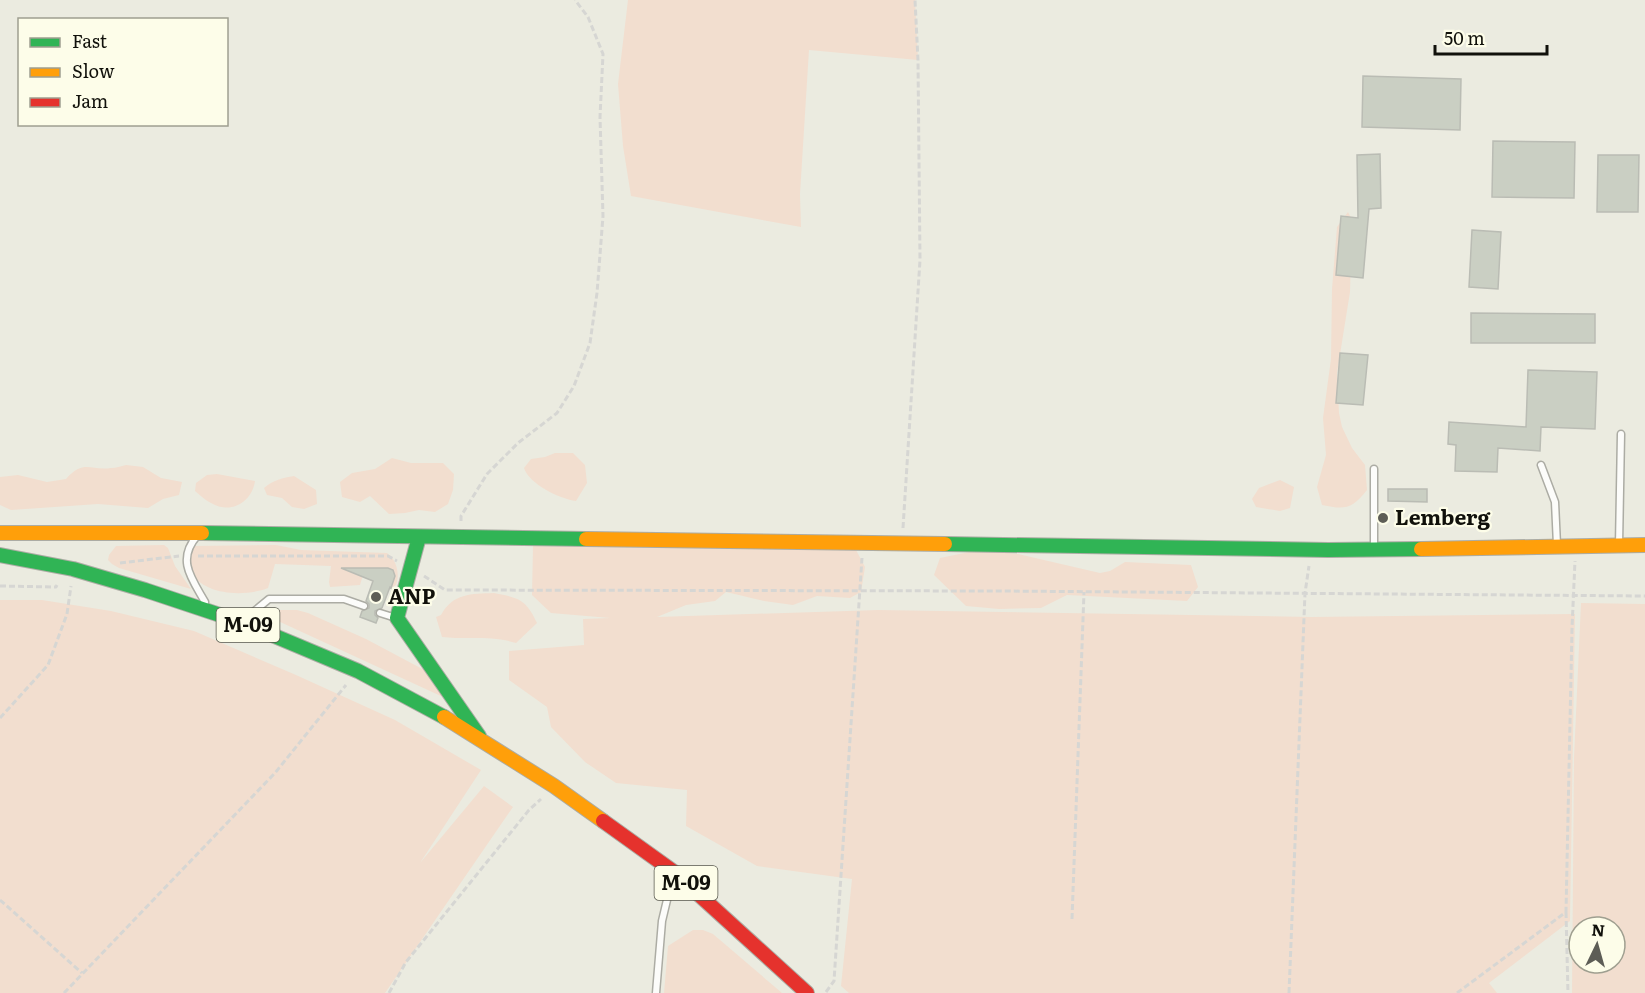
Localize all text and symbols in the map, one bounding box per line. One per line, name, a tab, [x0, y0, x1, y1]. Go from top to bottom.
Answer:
legend	[18, 18, 228, 126]
scale bar	[1435, 18, 1548, 56]
text: 50 m	[1444, 24, 1485, 51]
text: Fast	[72, 27, 108, 54]
text: Slow	[72, 57, 115, 84]
text: Jam	[72, 87, 108, 114]
place label: Lemberg	[1395, 500, 1490, 531]
marker: Lemberg	[1376, 511, 1390, 525]
place label: ANP	[388, 579, 435, 610]
marker: ANP	[369, 590, 383, 604]
road number: М-09	[216, 608, 280, 642]
road number: М-09	[654, 866, 718, 900]
north arrow	[1567, 915, 1627, 975]
text: N	[1591, 917, 1606, 942]

